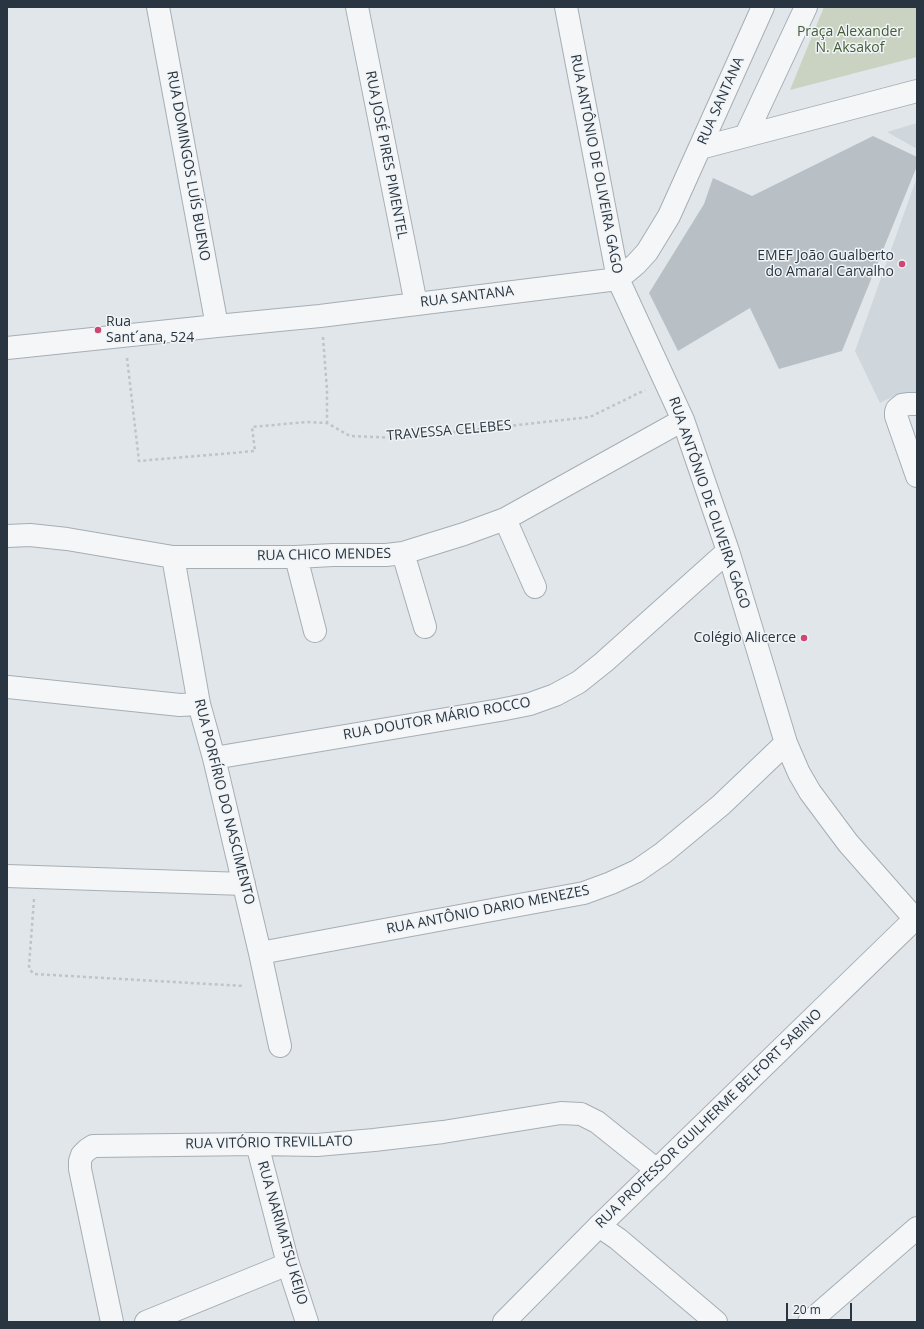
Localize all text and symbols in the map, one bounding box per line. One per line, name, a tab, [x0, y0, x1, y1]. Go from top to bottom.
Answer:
park label: Praça Alexander N. Aksakof	[797, 24, 903, 56]
street label: RUA ANTÔNIO DE OLIVEIRA GAGO	[566, 53, 626, 275]
street label: RUA SANTANA	[694, 54, 748, 148]
street label: RUA JOSÉ PIRES PIMENTEL	[361, 69, 411, 241]
street label: RUA DOMINGOS LUÍS BUENO	[163, 70, 213, 262]
place label: EMEF João Gualberto do Amaral Carvalho	[757, 248, 894, 280]
marker: EMEF João Gualberto do Amaral Carvalho	[897, 259, 907, 269]
street label: RUA SANTANA	[419, 283, 515, 311]
place label: Rua Sant´ana, 524	[106, 314, 194, 346]
marker: Rua Sant´ana, 524	[93, 325, 103, 335]
street label: RUA ANTÔNIO DE OLIVEIRA GAGO	[665, 395, 753, 611]
street label: TRAVESSA CELEBES	[386, 417, 512, 445]
street label: RUA CHICO MENDES	[257, 545, 391, 565]
place label: Colégio Alicerce	[693, 630, 796, 646]
marker: Colégio Alicerce	[799, 633, 809, 643]
street label: RUA DOUTOR MÁRIO ROCCO	[342, 694, 532, 744]
street label: RUA PORFÍRIO DO NASCIMENTO	[190, 697, 258, 907]
street label: RUA ANTÔNIO DARIO MENEZES	[385, 882, 591, 938]
street label: RUA PROFESSOR GUILHERME BELFORT SABINO	[592, 1006, 826, 1232]
street label: RUA VITÓRIO TREVILLATO	[185, 1133, 353, 1153]
street label: RUA NARIMATSU KEIJO	[253, 1159, 311, 1307]
scale bar	[788, 1295, 854, 1321]
text: 20 m	[793, 1301, 821, 1318]

